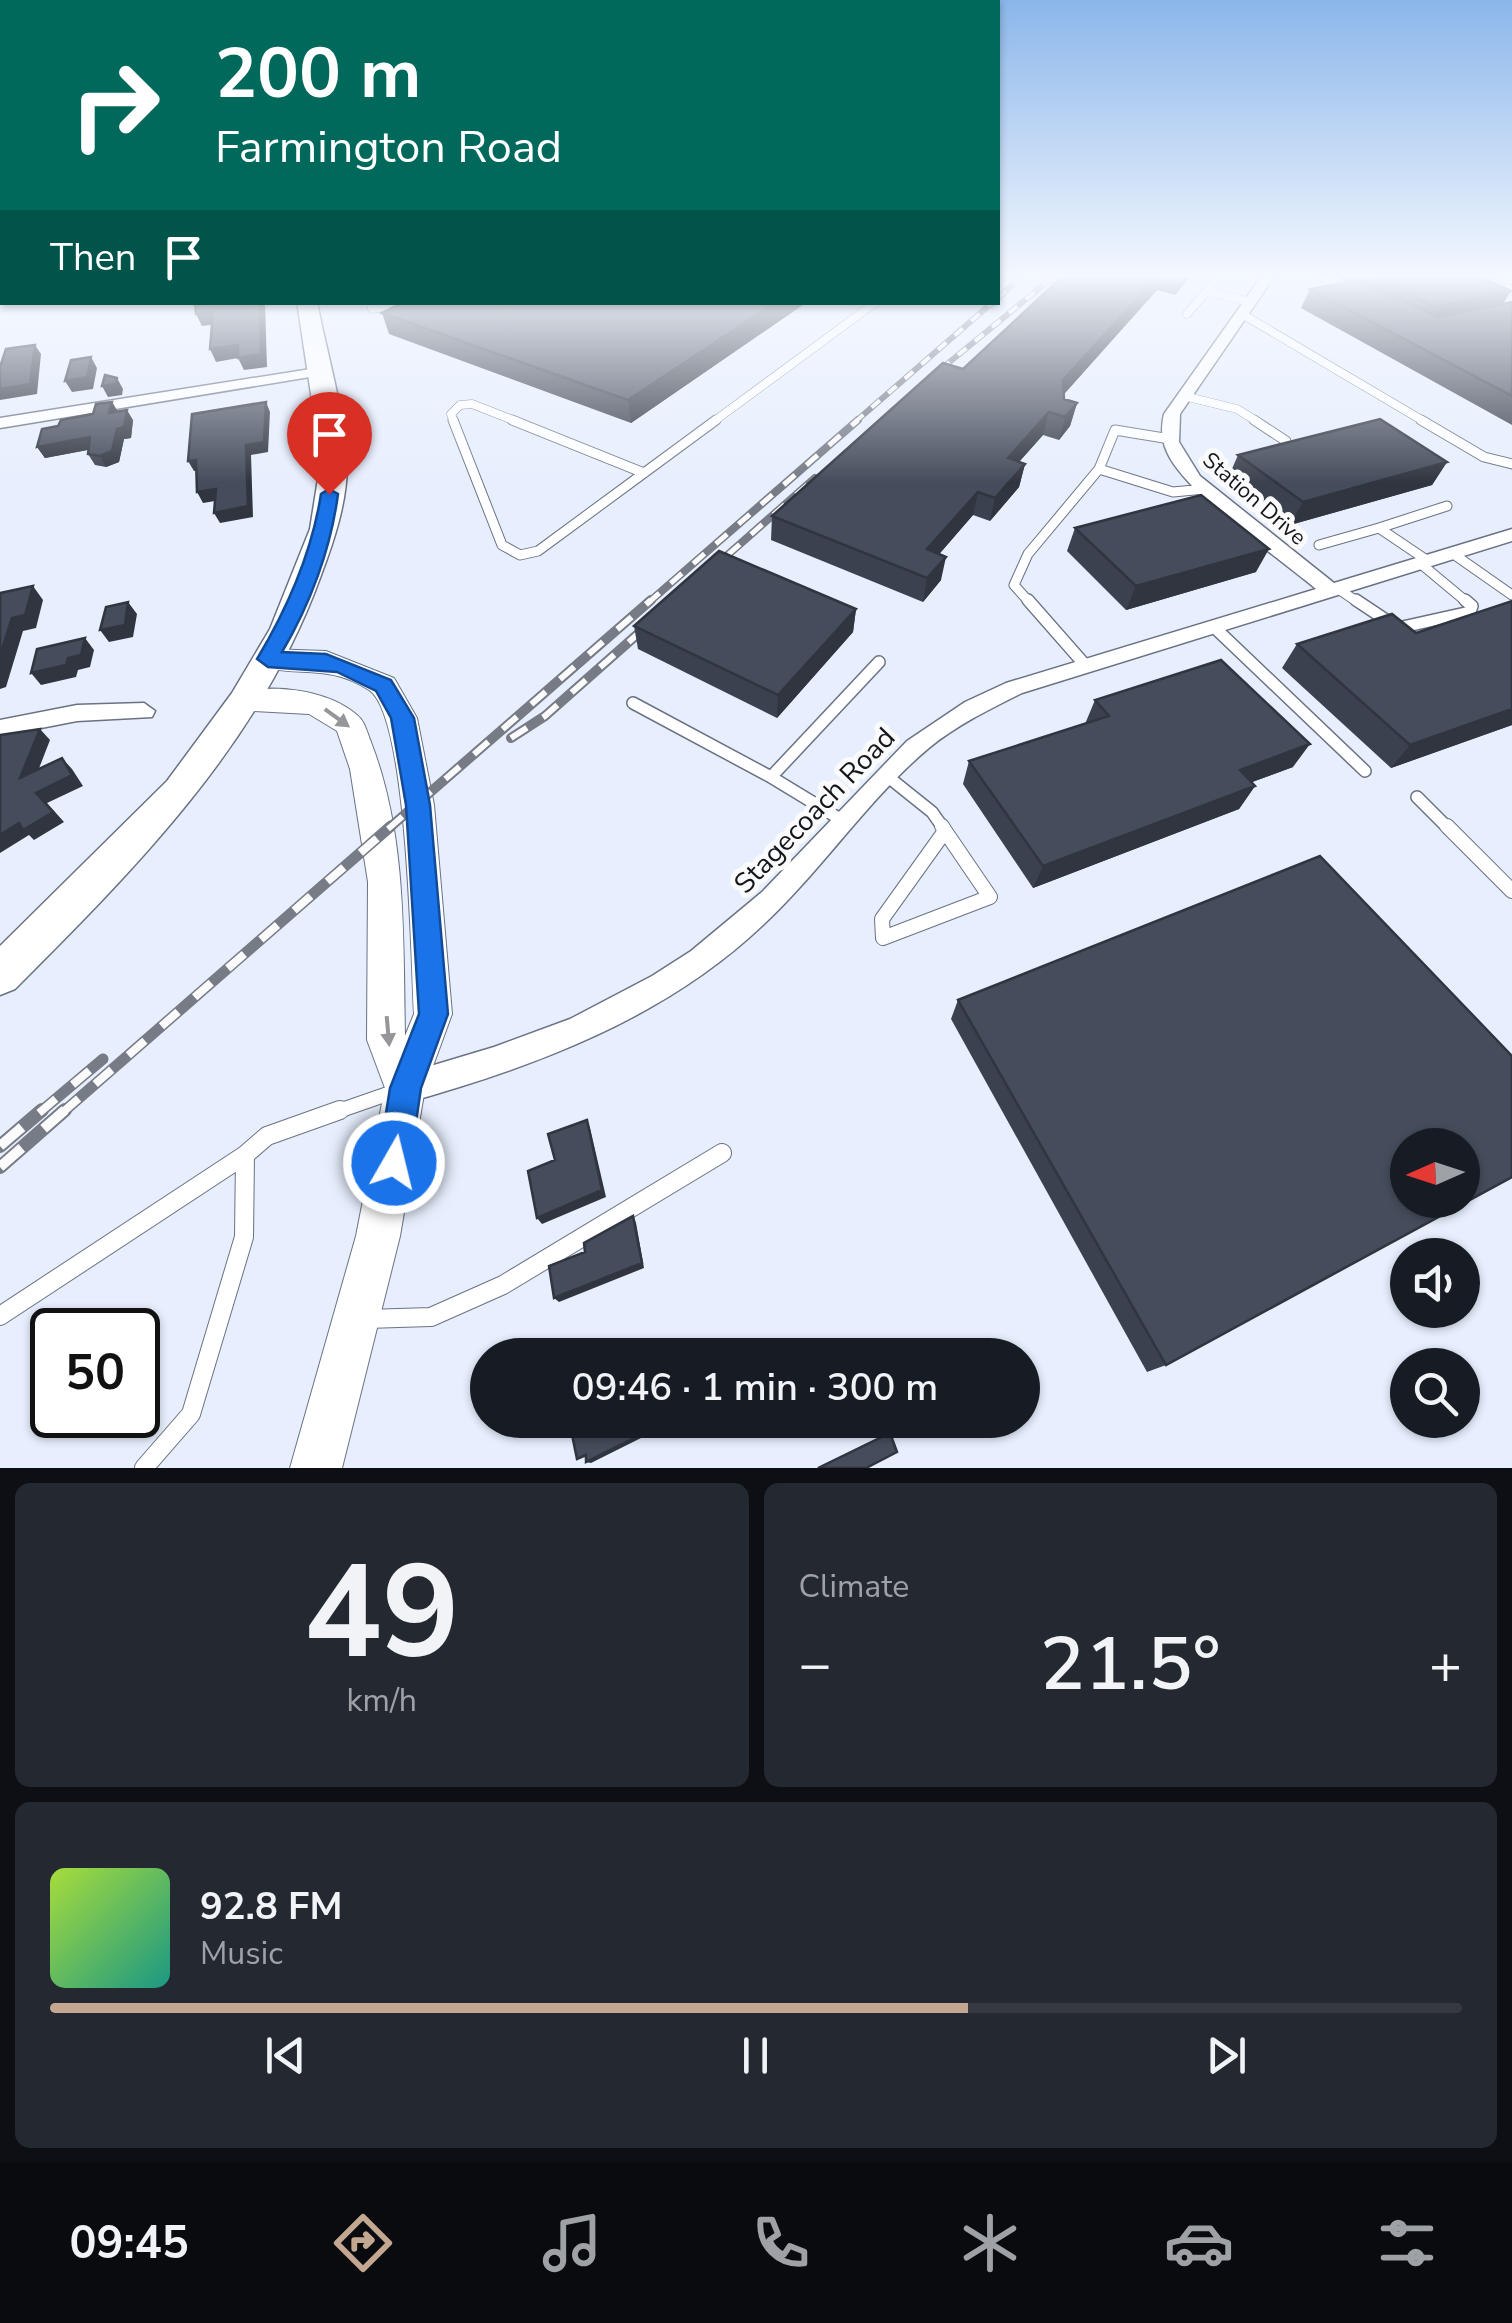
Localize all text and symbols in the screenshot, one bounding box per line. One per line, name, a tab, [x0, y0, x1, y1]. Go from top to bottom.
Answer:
text: 200 m	[215, 26, 421, 122]
icon: right	[50, 40, 180, 170]
text: Farmington Road	[215, 117, 562, 178]
icon: arrive	[156, 230, 211, 285]
text: Then	[50, 232, 136, 283]
pin	[287, 392, 372, 495]
icon: arrive	[302, 407, 357, 462]
street label: Station Drive	[1196, 445, 1313, 552]
one-way arrow	[323, 707, 350, 728]
street label: Stagecoach Road	[726, 719, 904, 902]
one-way arrow	[380, 1016, 396, 1047]
position arrow	[342, 1111, 446, 1215]
north arrow	[1390, 1128, 1480, 1218]
map controls	[1390, 1128, 1480, 1438]
button: sound	[1390, 1238, 1480, 1328]
speed limit sign: 50	[30, 1308, 160, 1438]
button: search	[1390, 1348, 1480, 1438]
text: 09:46 · 1 min · 300 m	[572, 1362, 938, 1413]
text: 49	[304, 1525, 460, 1702]
text: Climate	[799, 1565, 909, 1608]
text: 21.5°	[1040, 1613, 1221, 1715]
text: −	[799, 1627, 832, 1702]
text: +	[1429, 1627, 1462, 1702]
text: km/h	[346, 1679, 417, 1722]
text: 92.8 FM	[200, 1881, 342, 1932]
text: Music	[200, 1932, 283, 1975]
icon: previous	[258, 2028, 313, 2083]
icon: pause	[728, 2028, 783, 2083]
icon: next	[1199, 2028, 1254, 2083]
icon: directions	[328, 2208, 398, 2278]
icon: music	[537, 2208, 607, 2278]
icon: phone	[746, 2208, 816, 2278]
icon: climate	[955, 2208, 1025, 2278]
icon: car	[1164, 2208, 1234, 2278]
icon: filters	[1372, 2208, 1442, 2278]
text: 09:45	[69, 2213, 189, 2274]

